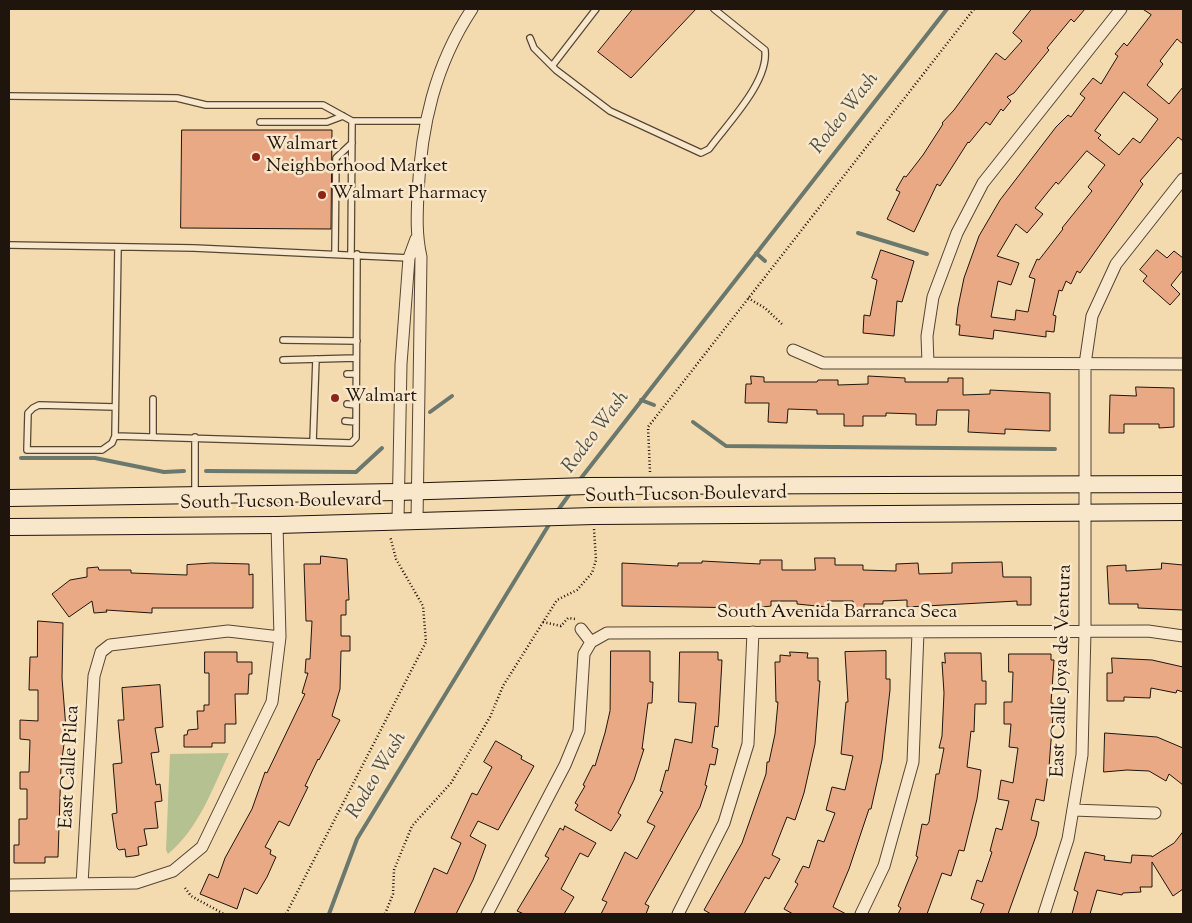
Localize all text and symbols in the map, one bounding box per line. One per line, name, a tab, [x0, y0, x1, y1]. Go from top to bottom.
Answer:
water label: Rodeo Wash	[807, 69, 885, 159]
place label: Walmart Neighborhood Market	[266, 135, 448, 179]
marker: Walmart Neighborhood Market	[250, 151, 262, 163]
place label: Walmart Pharmacy	[332, 184, 487, 206]
marker: Walmart Pharmacy	[316, 189, 328, 201]
place label: Walmart	[345, 387, 417, 409]
water label: Rodeo Wash	[558, 387, 636, 479]
marker: Walmart	[329, 392, 341, 404]
street label: South Tucson Boulevard	[585, 483, 787, 509]
street label: South Tucson Boulevard	[180, 490, 382, 516]
street label: East Calle Joya de Ventura	[1048, 564, 1078, 778]
street label: South Avenida Barranca Seca	[717, 603, 957, 625]
street label: East Calle Pilca	[56, 705, 86, 829]
water label: Rodeo Wash	[343, 728, 413, 824]

